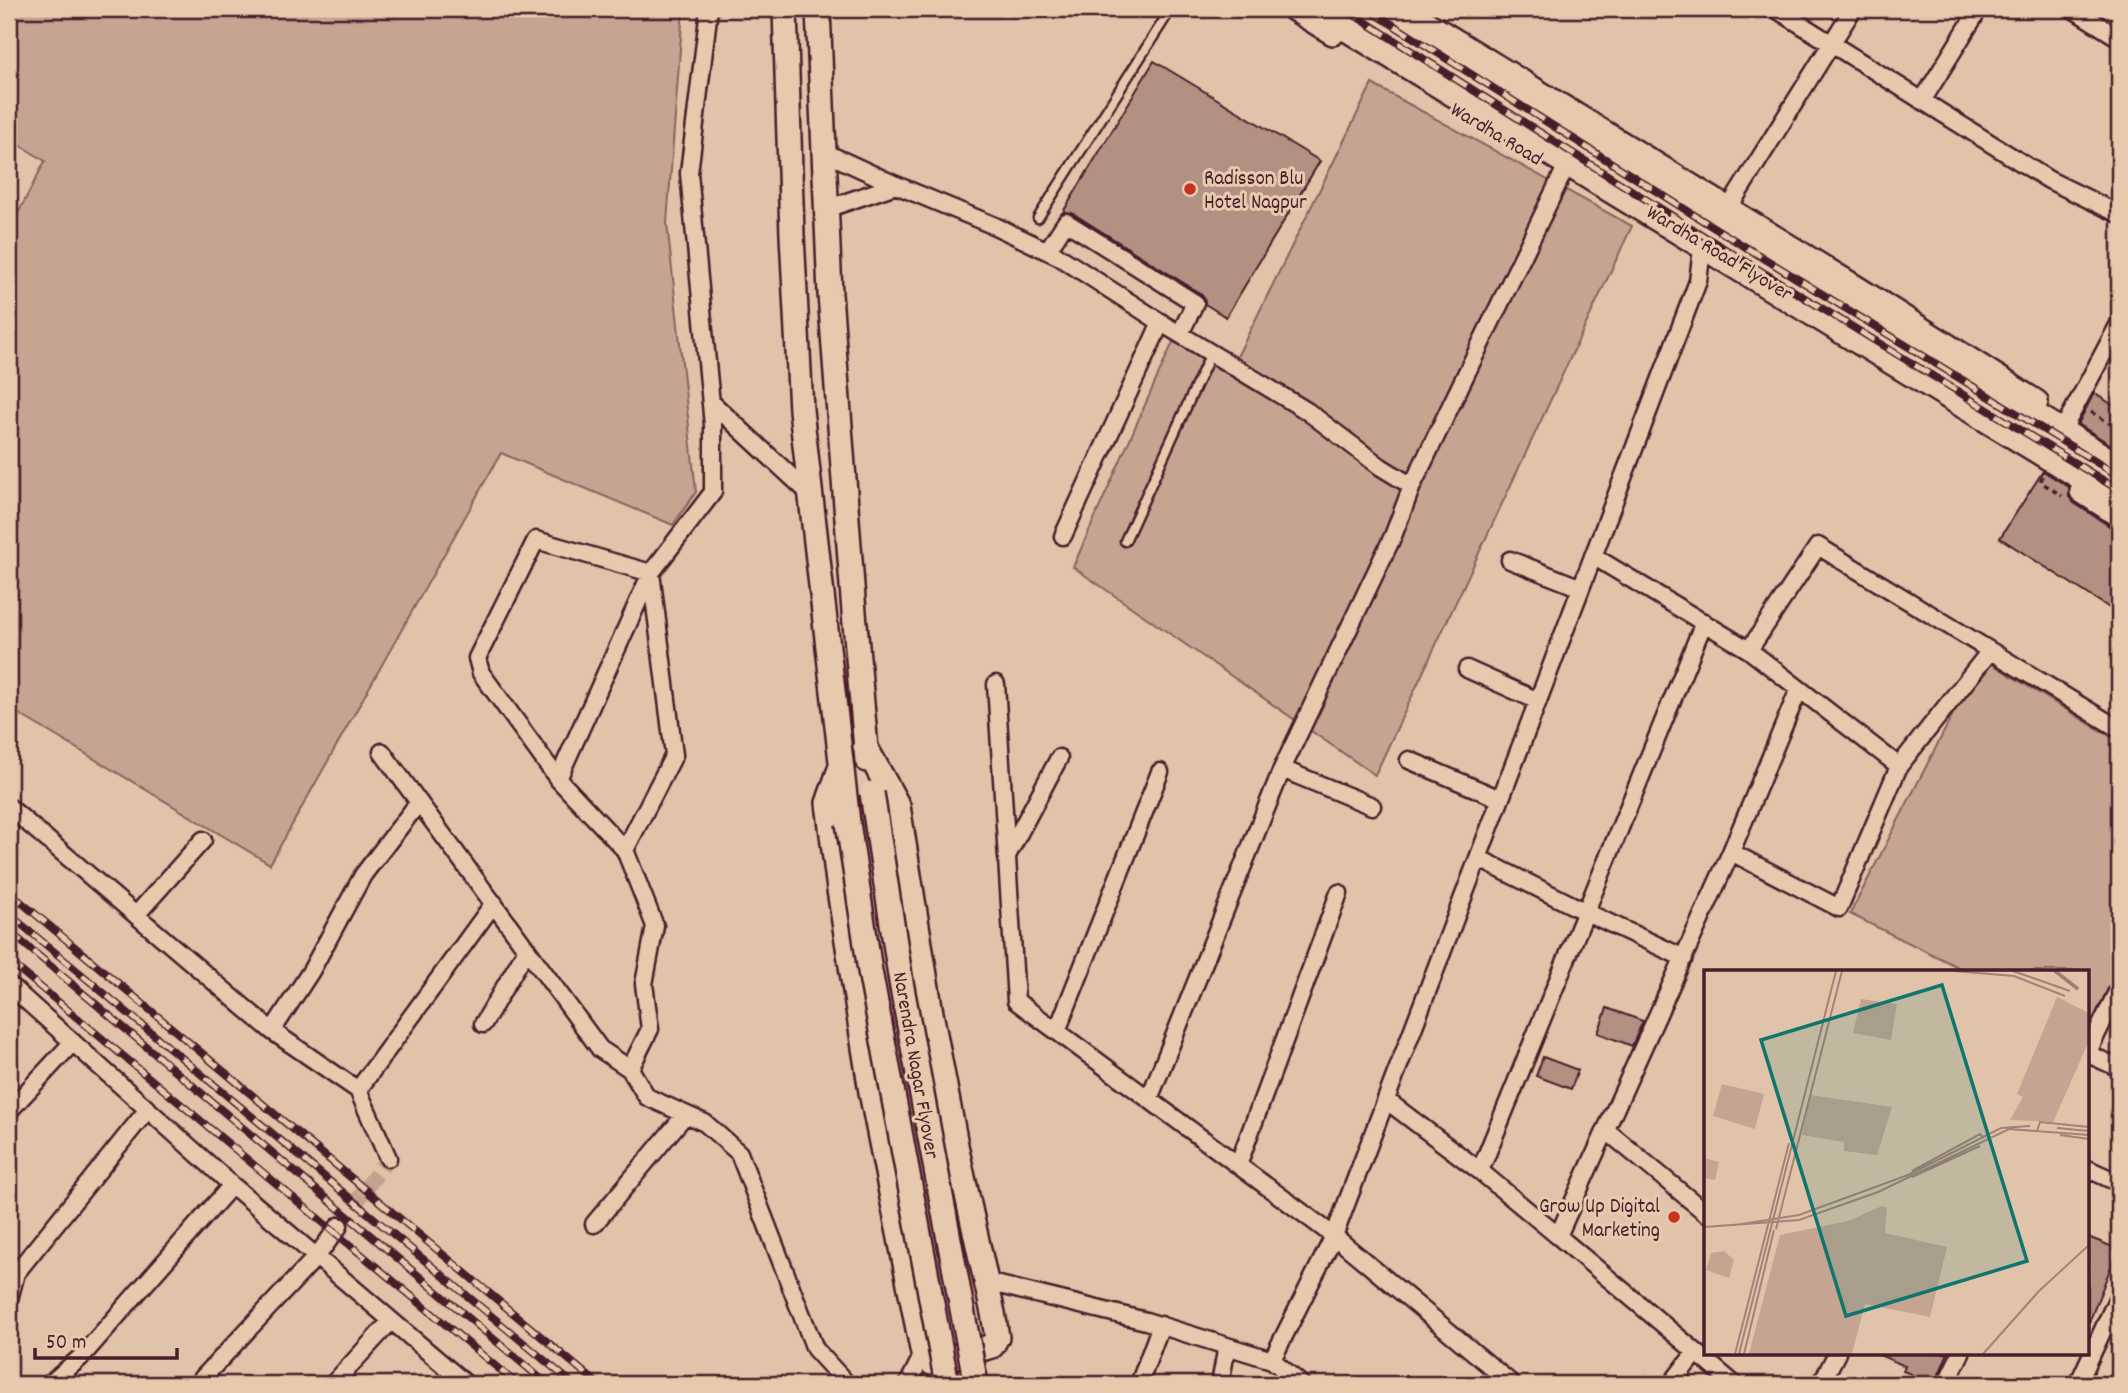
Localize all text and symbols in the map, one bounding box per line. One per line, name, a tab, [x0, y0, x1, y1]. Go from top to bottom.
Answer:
street label: Wardha Road	[1444, 96, 1547, 175]
place label: Radisson Blu Hotel Nagpur	[1204, 165, 1307, 219]
marker: Radisson Blu Hotel Nagpur	[1182, 181, 1198, 197]
street label: Wardha Road Flyover	[1640, 199, 1797, 310]
street label: Narendra Nagar Flyover	[883, 970, 945, 1161]
inset map	[1704, 970, 2090, 1354]
place label: Grow Up Digital Marketing	[1539, 1193, 1660, 1247]
marker: Grow Up Digital Marketing	[1666, 1209, 1682, 1225]
scale bar	[35, 1316, 177, 1360]
text: 50 m	[46, 1329, 86, 1359]

